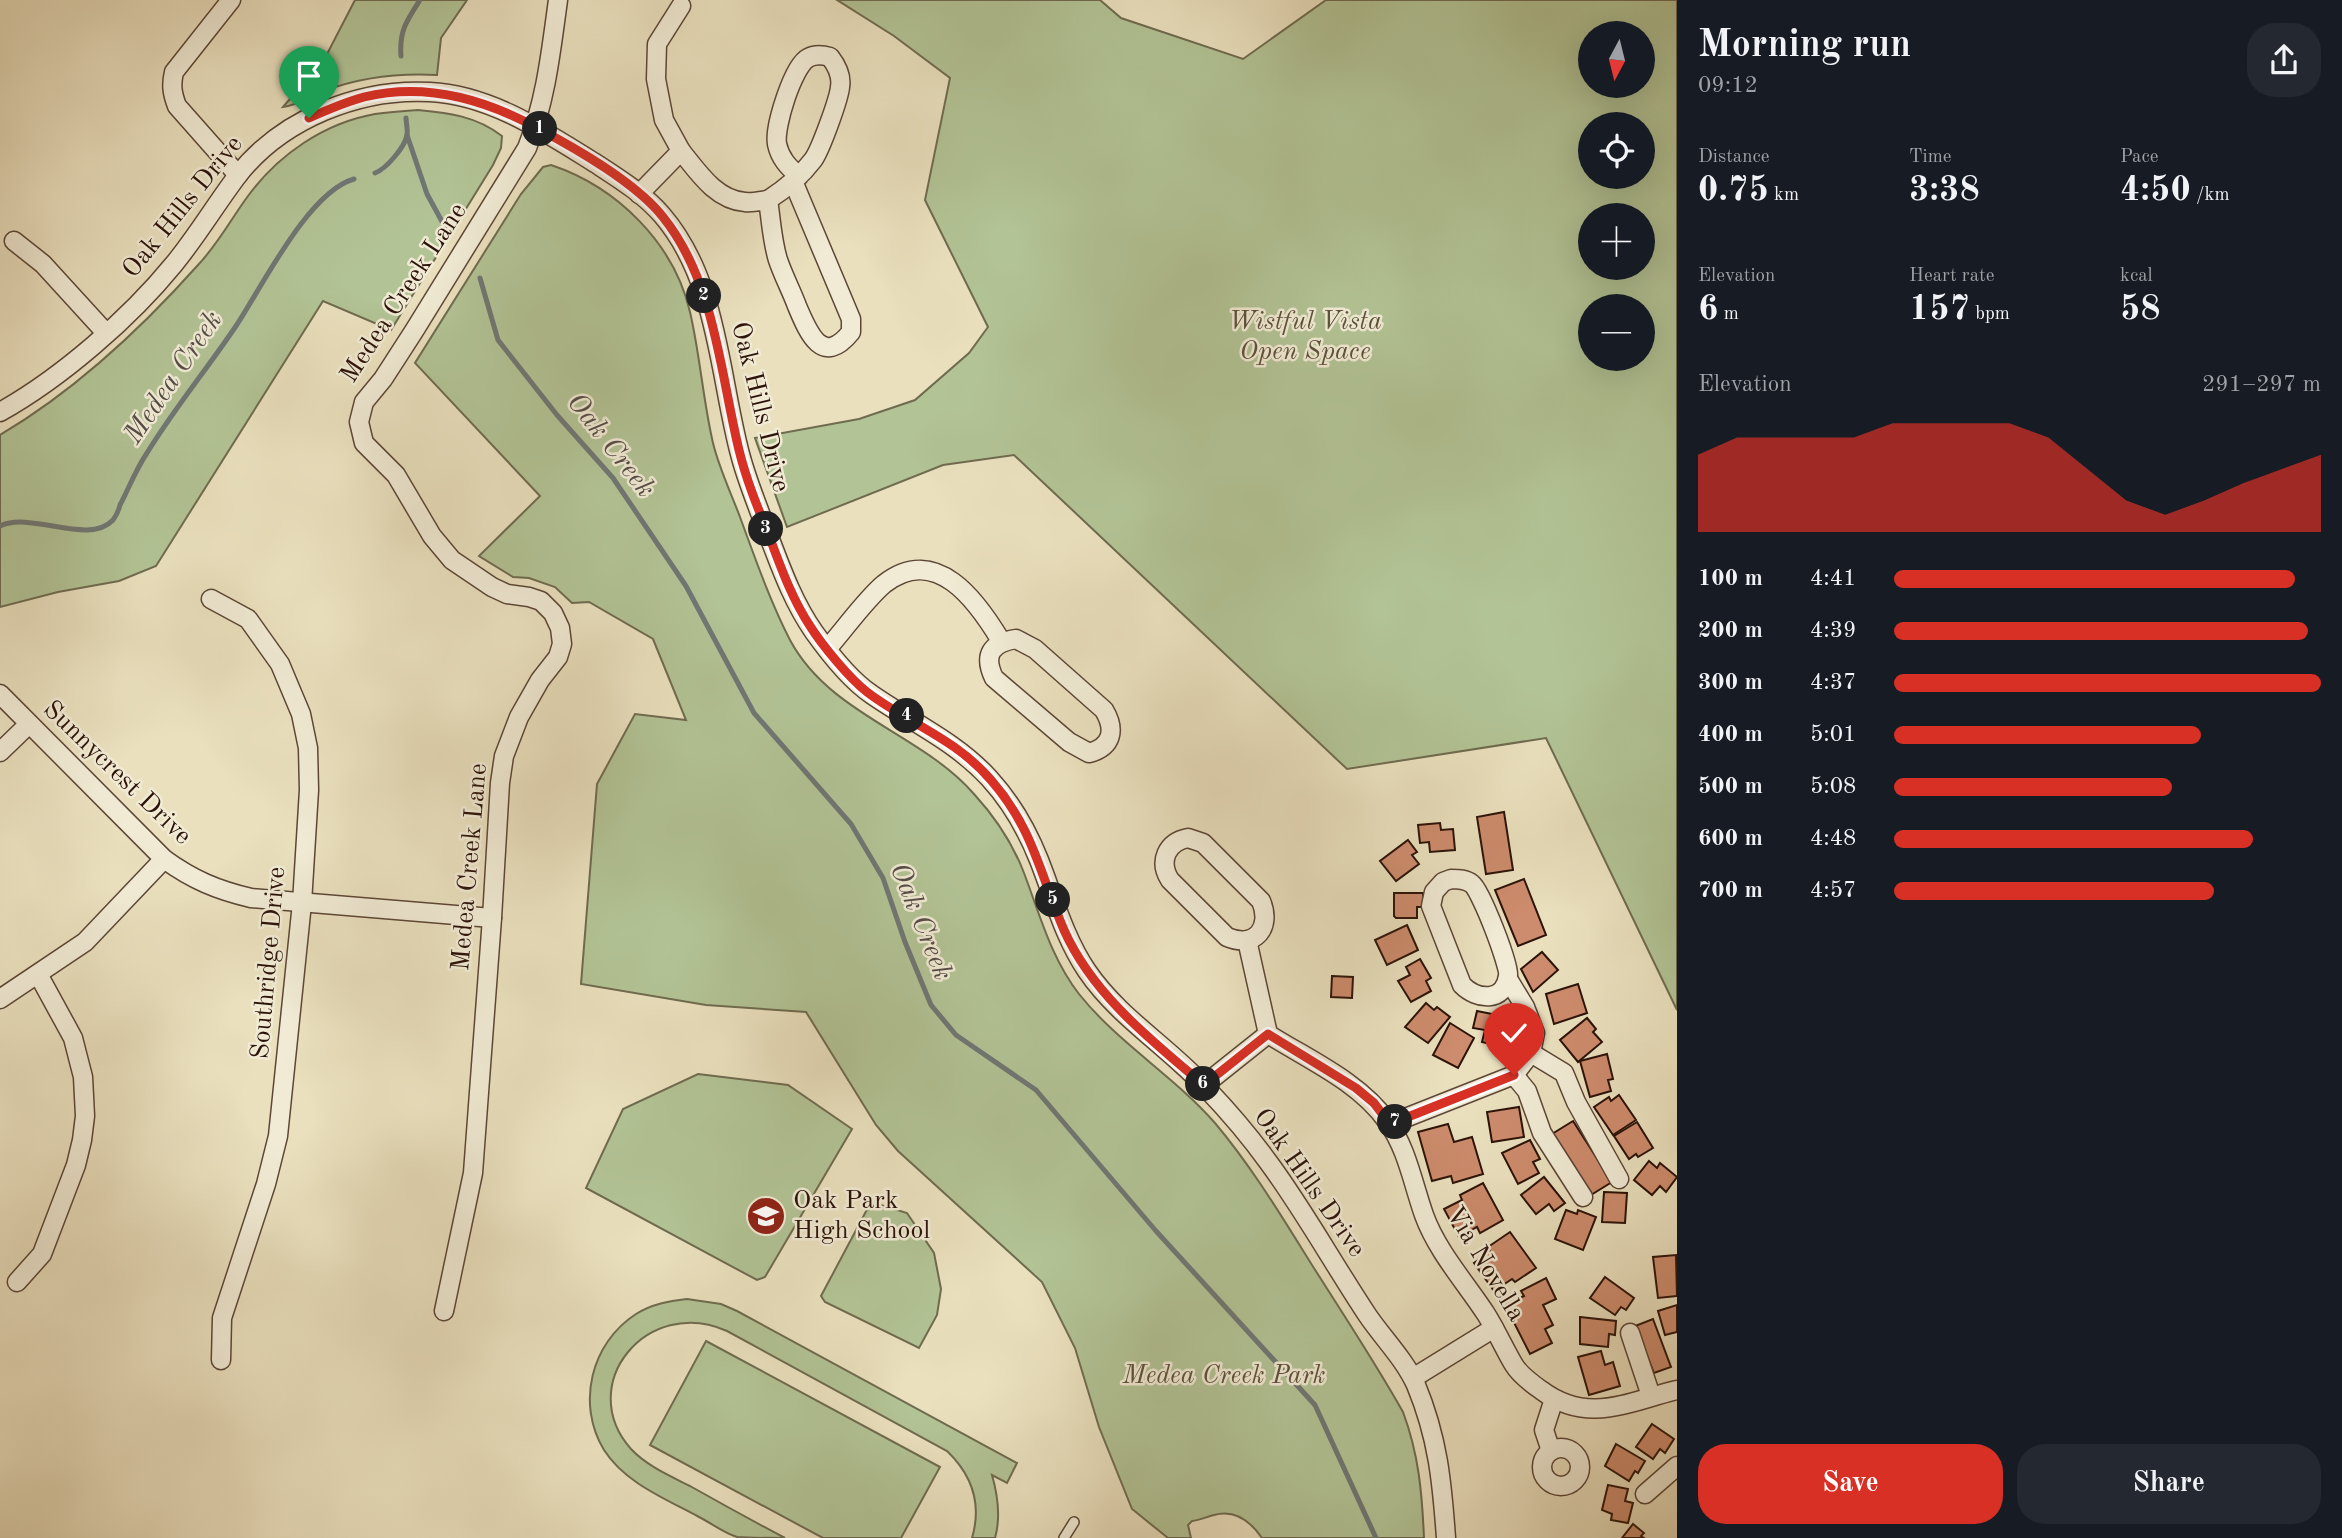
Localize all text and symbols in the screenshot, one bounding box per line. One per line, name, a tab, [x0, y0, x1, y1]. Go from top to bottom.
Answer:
north arrow	[1578, 21, 1656, 98]
map controls	[1578, 21, 1655, 371]
button: share	[2247, 23, 2321, 97]
text: Morning run	[1698, 27, 1911, 65]
pin	[279, 46, 339, 118]
icon: arrive	[290, 57, 328, 95]
text: 09:12	[1698, 74, 1758, 97]
pin: 1	[522, 111, 558, 146]
button: locate	[1578, 112, 1655, 189]
text: 1	[534, 119, 545, 138]
street label: Oak Hills Drive	[118, 131, 248, 283]
text: Distance	[1698, 148, 1770, 167]
text: Time	[1909, 148, 1952, 167]
text: Pace	[2120, 148, 2159, 167]
text: 0.75	[1698, 173, 1769, 208]
text: 3:38	[1909, 173, 1980, 208]
text: 4:50	[2120, 173, 2191, 208]
text: km	[1769, 186, 1799, 205]
text: /km	[2191, 186, 2230, 205]
street label: Medea Creek Lane	[336, 199, 472, 387]
button: +	[1578, 203, 1655, 280]
text: Elevation	[1698, 267, 1775, 286]
text: Heart rate	[1909, 267, 1994, 286]
text: kcal	[2120, 267, 2153, 286]
pin: 2	[686, 278, 722, 314]
text: 2	[698, 286, 709, 305]
text: 6	[1698, 292, 1718, 327]
text: 157	[1909, 292, 1970, 327]
text: 58	[2120, 292, 2161, 327]
button: −	[1578, 294, 1655, 371]
text: m	[1718, 305, 1739, 324]
text: bpm	[1970, 305, 2010, 324]
water label: Medea Creek	[119, 307, 228, 450]
park label: Wistful Vista Open Space	[1228, 309, 1382, 365]
street label: Oak Hills Drive	[726, 319, 794, 495]
text: Elevation	[1698, 373, 1792, 396]
text: 291–297 m	[2202, 373, 2321, 396]
water label: Oak Creek	[561, 389, 659, 503]
pin: 3	[748, 512, 784, 546]
text: 3	[760, 519, 771, 538]
text: 100 m	[1698, 567, 1763, 590]
text: 4:41	[1810, 567, 1856, 590]
text: 200 m	[1698, 619, 1763, 642]
text: 4:39	[1810, 619, 1856, 642]
text: 300 m	[1698, 671, 1763, 694]
text: 4:37	[1810, 671, 1856, 694]
street label: Sunnycrest Drive	[38, 696, 196, 850]
pin: 4	[890, 698, 925, 734]
text: 4	[901, 706, 912, 725]
text: 400 m	[1698, 723, 1763, 746]
text: 5:01	[1810, 723, 1856, 746]
street label: Medea Creek Lane	[448, 762, 492, 972]
text: 500 m	[1698, 775, 1763, 798]
text: 5:08	[1810, 775, 1856, 798]
text: 600 m	[1698, 827, 1763, 850]
text: 4:48	[1810, 827, 1856, 850]
water label: Oak Creek	[884, 859, 956, 985]
street label: Southridge Drive	[248, 866, 290, 1060]
text: 700 m	[1698, 879, 1763, 902]
text: 4:57	[1810, 879, 1856, 902]
pin: 5	[1036, 883, 1070, 918]
text: 5	[1047, 890, 1058, 909]
pin	[1484, 1003, 1544, 1075]
icon: check	[1495, 1014, 1533, 1052]
pin: 6	[1186, 1066, 1220, 1102]
text: 6	[1197, 1074, 1208, 1093]
street label: Oak Hills Drive	[1248, 1104, 1370, 1262]
pin: 7	[1378, 1104, 1412, 1140]
text: 7	[1389, 1112, 1400, 1131]
place label: Oak Park High School	[793, 1188, 930, 1244]
school or university icon: Oak Park High School	[745, 1195, 787, 1237]
street label: Via Novella	[1441, 1202, 1530, 1326]
park label: Medea Creek Park	[1121, 1363, 1326, 1389]
button: Save	[1698, 1444, 2003, 1524]
button: Share	[2017, 1444, 2321, 1524]

